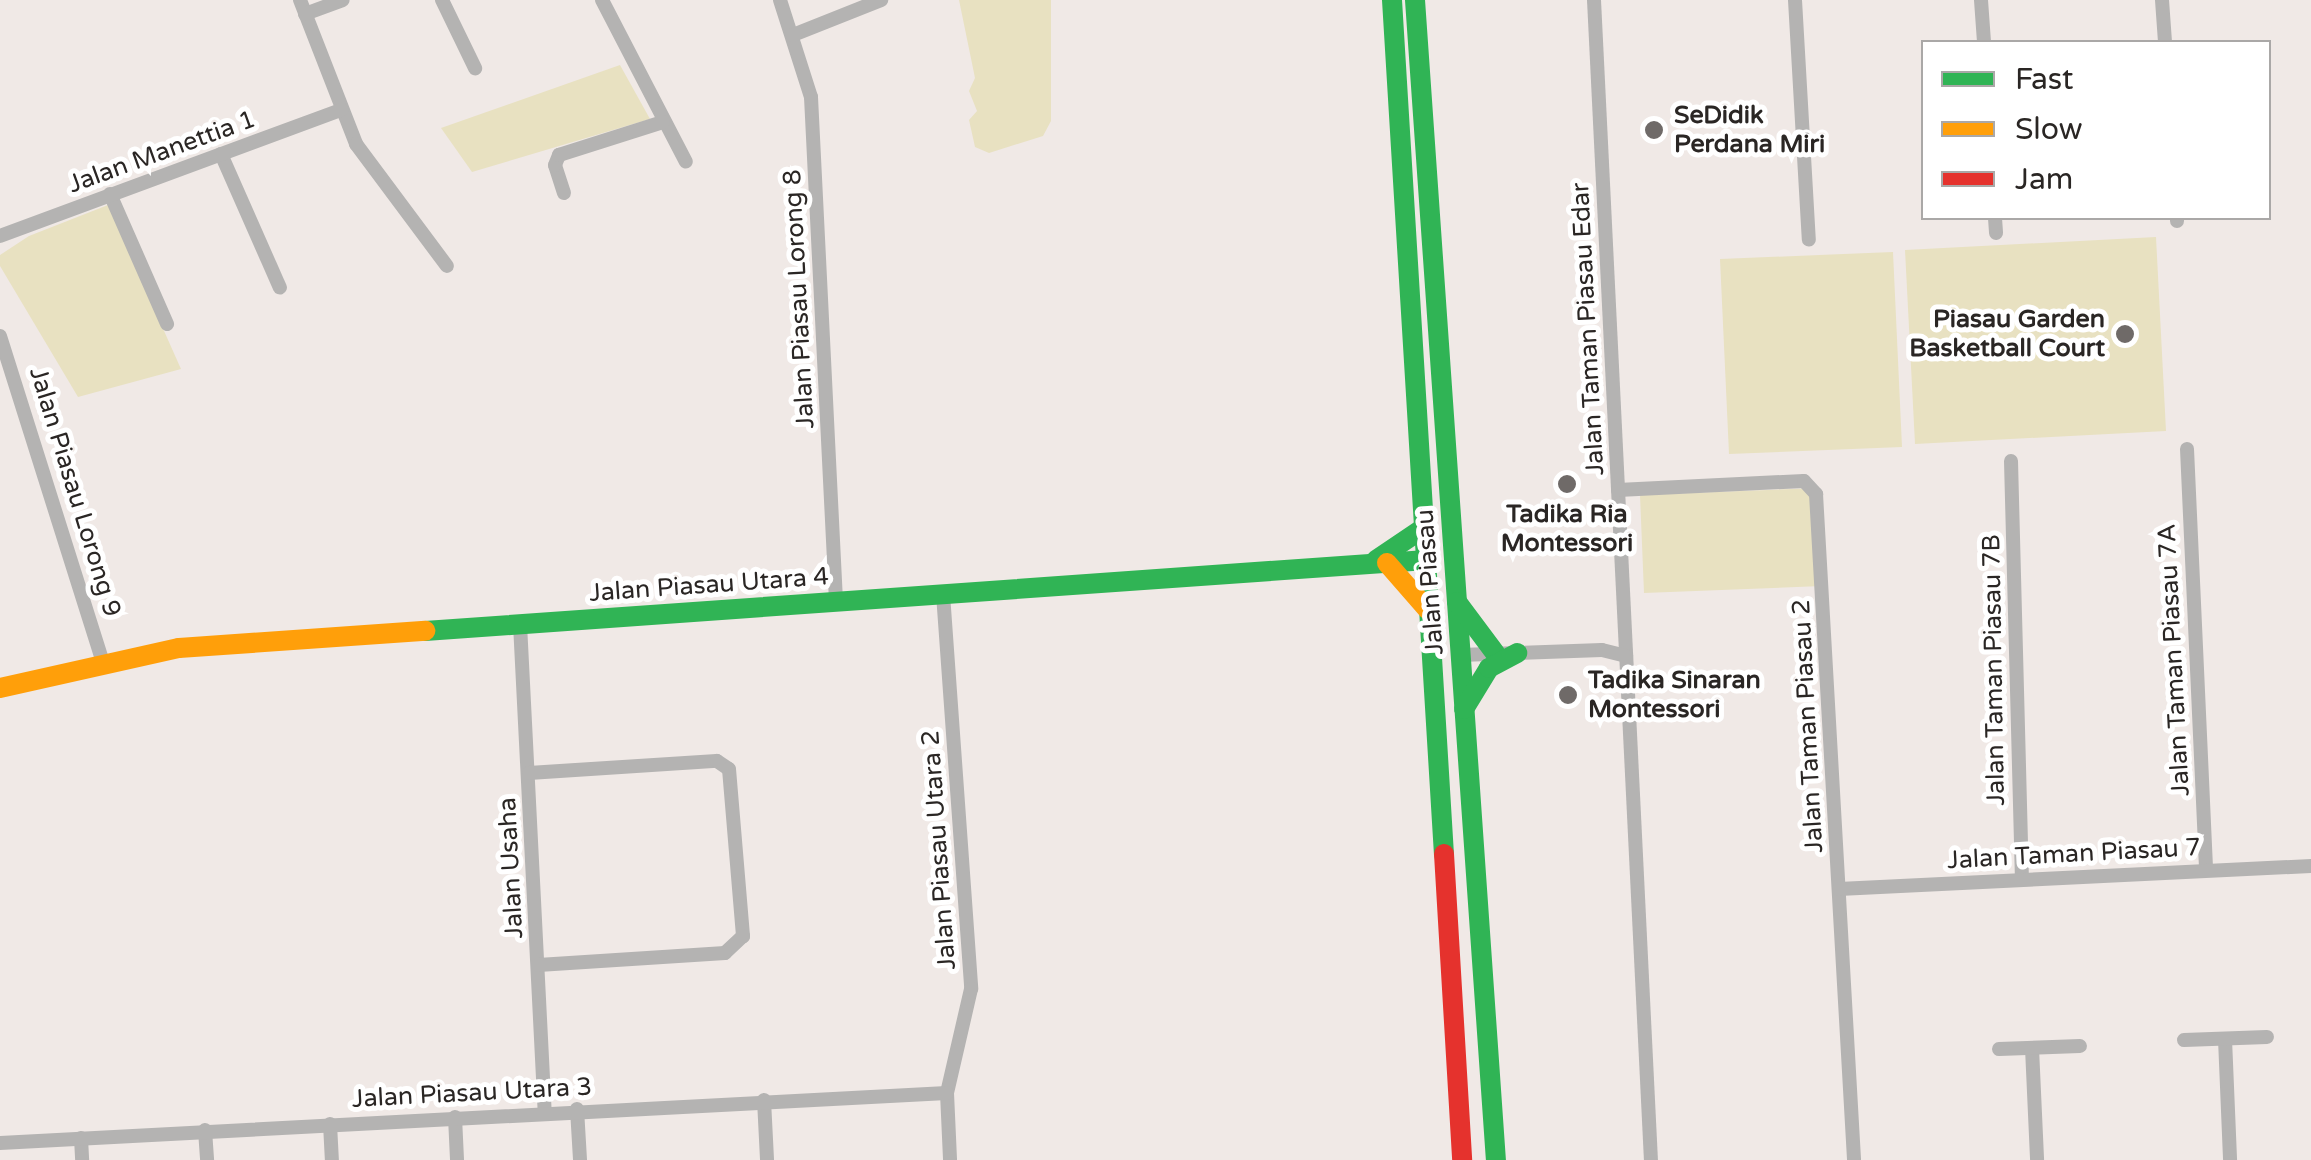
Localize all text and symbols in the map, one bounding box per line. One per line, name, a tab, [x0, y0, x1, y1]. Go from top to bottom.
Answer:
legend	[1921, 40, 2271, 220]
text: Fast	[2015, 61, 2074, 98]
place label: SeDidik Perdana Miri	[1674, 101, 1825, 160]
street label: Jalan Manettia 1	[64, 104, 260, 200]
text: Slow	[2015, 111, 2083, 148]
marker: SeDidik Perdana Miri	[1643, 119, 1665, 141]
text: Jam	[2015, 161, 2073, 198]
street label: Jalan Piasau Lorong 8	[777, 169, 821, 429]
street label: Jalan Taman Piasau Edar	[1565, 182, 1611, 476]
place label: Piasau Garden Basketball Court	[1909, 305, 2105, 364]
marker: Piasau Garden Basketball Court	[2114, 323, 2136, 345]
street label: Jalan Piasau Lorong 9	[23, 364, 127, 620]
marker: Tadika Ria Montessori	[1556, 473, 1578, 495]
place label: Tadika Ria Montessori	[1501, 500, 1633, 559]
street label: Jalan Piasau	[1410, 508, 1450, 656]
street label: Jalan Taman Piasau 7A	[2152, 523, 2196, 797]
street label: Jalan Taman Piasau 7B	[1977, 534, 2011, 806]
street label: Jalan Piasau Utara 4	[588, 562, 830, 608]
street label: Jalan Taman Piasau 2	[1786, 598, 1830, 854]
place label: Tadika Sinaran Montessori	[1588, 666, 1761, 725]
marker: Tadika Sinaran Montessori	[1557, 684, 1579, 706]
street label: Jalan Piasau Utara 2	[916, 729, 962, 971]
street label: Jalan Usaha	[492, 797, 530, 939]
street label: Jalan Taman Piasau 7	[1946, 832, 2202, 876]
street label: Jalan Piasau Utara 3	[351, 1072, 593, 1114]

